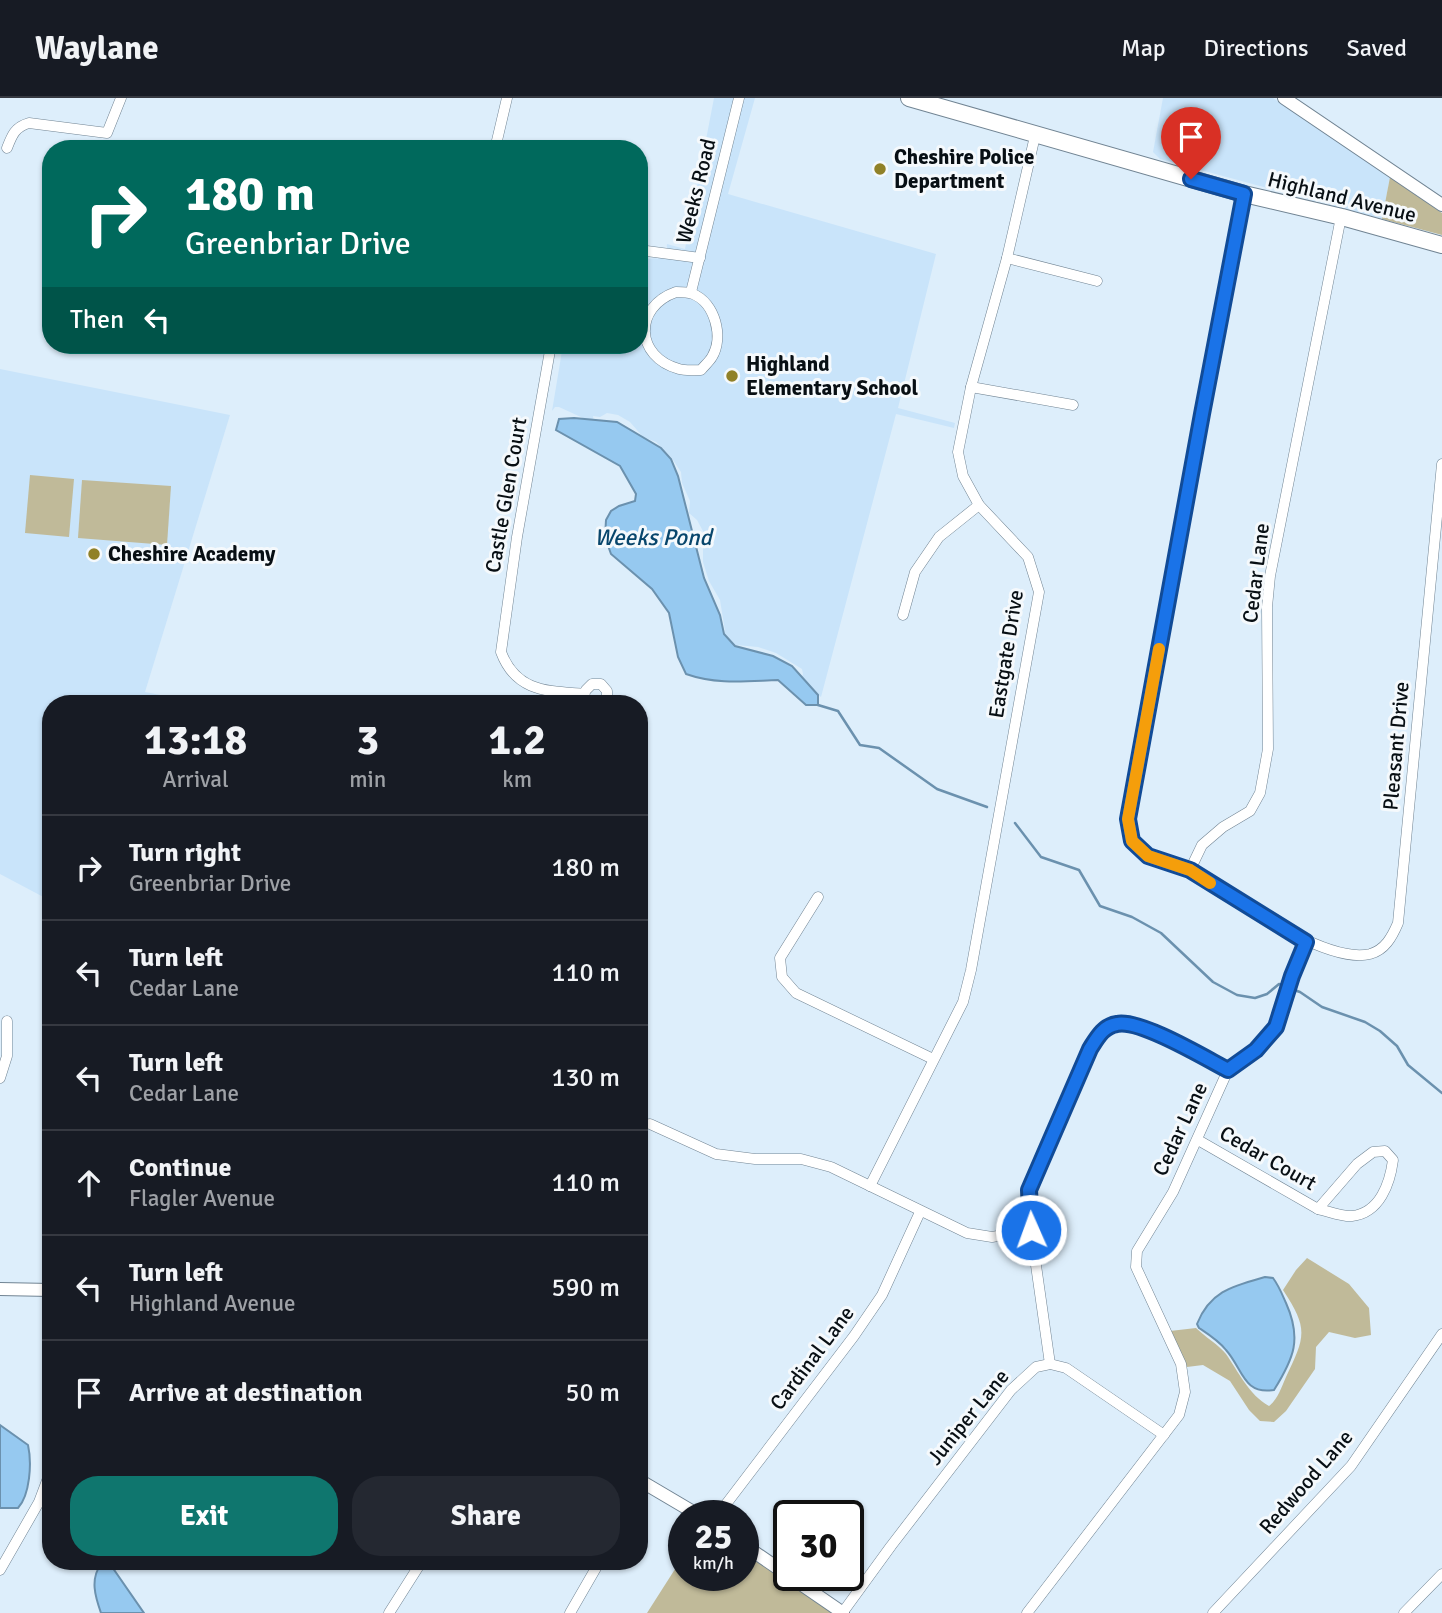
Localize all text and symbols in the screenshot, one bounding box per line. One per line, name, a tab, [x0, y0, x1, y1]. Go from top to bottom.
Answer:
text: Waylane	[35, 28, 159, 69]
text: Map	[1121, 33, 1166, 63]
text: Directions	[1204, 33, 1309, 63]
text: Saved	[1347, 33, 1407, 63]
pin	[1161, 107, 1221, 179]
icon: arrive	[1172, 118, 1210, 156]
street label: Weeks Road	[670, 136, 722, 246]
place label: Cheshire Police Department	[894, 144, 1034, 194]
marker: Cheshire Police Department	[872, 161, 888, 177]
text: 180 m	[185, 164, 315, 224]
street label: Highland Avenue	[1265, 166, 1419, 228]
icon: right	[70, 168, 161, 259]
text: Greenbriar Drive	[185, 224, 411, 263]
icon: left	[138, 301, 176, 339]
text: Then	[70, 304, 124, 336]
place label: Highland Elementary School	[746, 351, 918, 401]
marker: Highland Elementary School	[724, 368, 740, 384]
street label: Castle Glen Court	[480, 415, 532, 575]
street label: Cedar Lane	[1237, 522, 1275, 624]
water label: Weeks Pond	[594, 523, 715, 552]
place label: Cheshire Academy	[108, 541, 276, 567]
marker: Cheshire Academy	[86, 546, 102, 562]
street label: Eastgate Drive	[983, 588, 1029, 720]
street label: Pleasant Drive	[1377, 680, 1415, 812]
text: 13:18	[144, 715, 247, 766]
text: 3	[357, 715, 379, 766]
text: 1.2	[489, 715, 546, 766]
text: Arrival	[163, 765, 229, 794]
text: min	[349, 765, 386, 794]
text: km	[502, 765, 532, 794]
text: Turn right	[129, 837, 241, 869]
icon: right	[70, 849, 108, 887]
text: 180 m	[551, 852, 620, 884]
text: Greenbriar Drive	[129, 869, 291, 898]
text: Turn left	[129, 942, 223, 974]
icon: left	[70, 954, 108, 992]
text: 110 m	[551, 957, 620, 989]
text: Cedar Lane	[129, 974, 239, 1003]
text: Turn left	[129, 1047, 223, 1079]
icon: left	[70, 1059, 108, 1097]
text: 130 m	[551, 1062, 620, 1094]
street label: Cedar Lane	[1147, 1078, 1213, 1180]
text: Cedar Lane	[129, 1079, 239, 1108]
street label: Cedar Court	[1215, 1120, 1321, 1196]
text: Continue	[129, 1152, 231, 1184]
icon: ahead	[70, 1164, 108, 1202]
text: 110 m	[551, 1167, 620, 1199]
text: Flagler Avenue	[129, 1184, 275, 1213]
position arrow	[994, 1193, 1068, 1267]
text: Turn left	[129, 1257, 223, 1289]
icon: left	[70, 1269, 108, 1307]
text: 590 m	[551, 1272, 620, 1304]
text: Highland Avenue	[129, 1289, 296, 1318]
street label: Cardinal Lane	[764, 1301, 860, 1415]
street label: Juniper Lane	[922, 1364, 1014, 1470]
icon: arrive	[70, 1374, 108, 1412]
text: Arrive at destination	[129, 1377, 362, 1409]
text: 50 m	[565, 1377, 620, 1409]
street label: Redwood Lane	[1254, 1424, 1358, 1540]
button: Exit	[70, 1476, 338, 1556]
button: Share	[352, 1476, 620, 1556]
speed limit sign: 30	[773, 1500, 864, 1591]
text: 25	[695, 1515, 732, 1558]
text: km/h	[693, 1552, 734, 1574]

